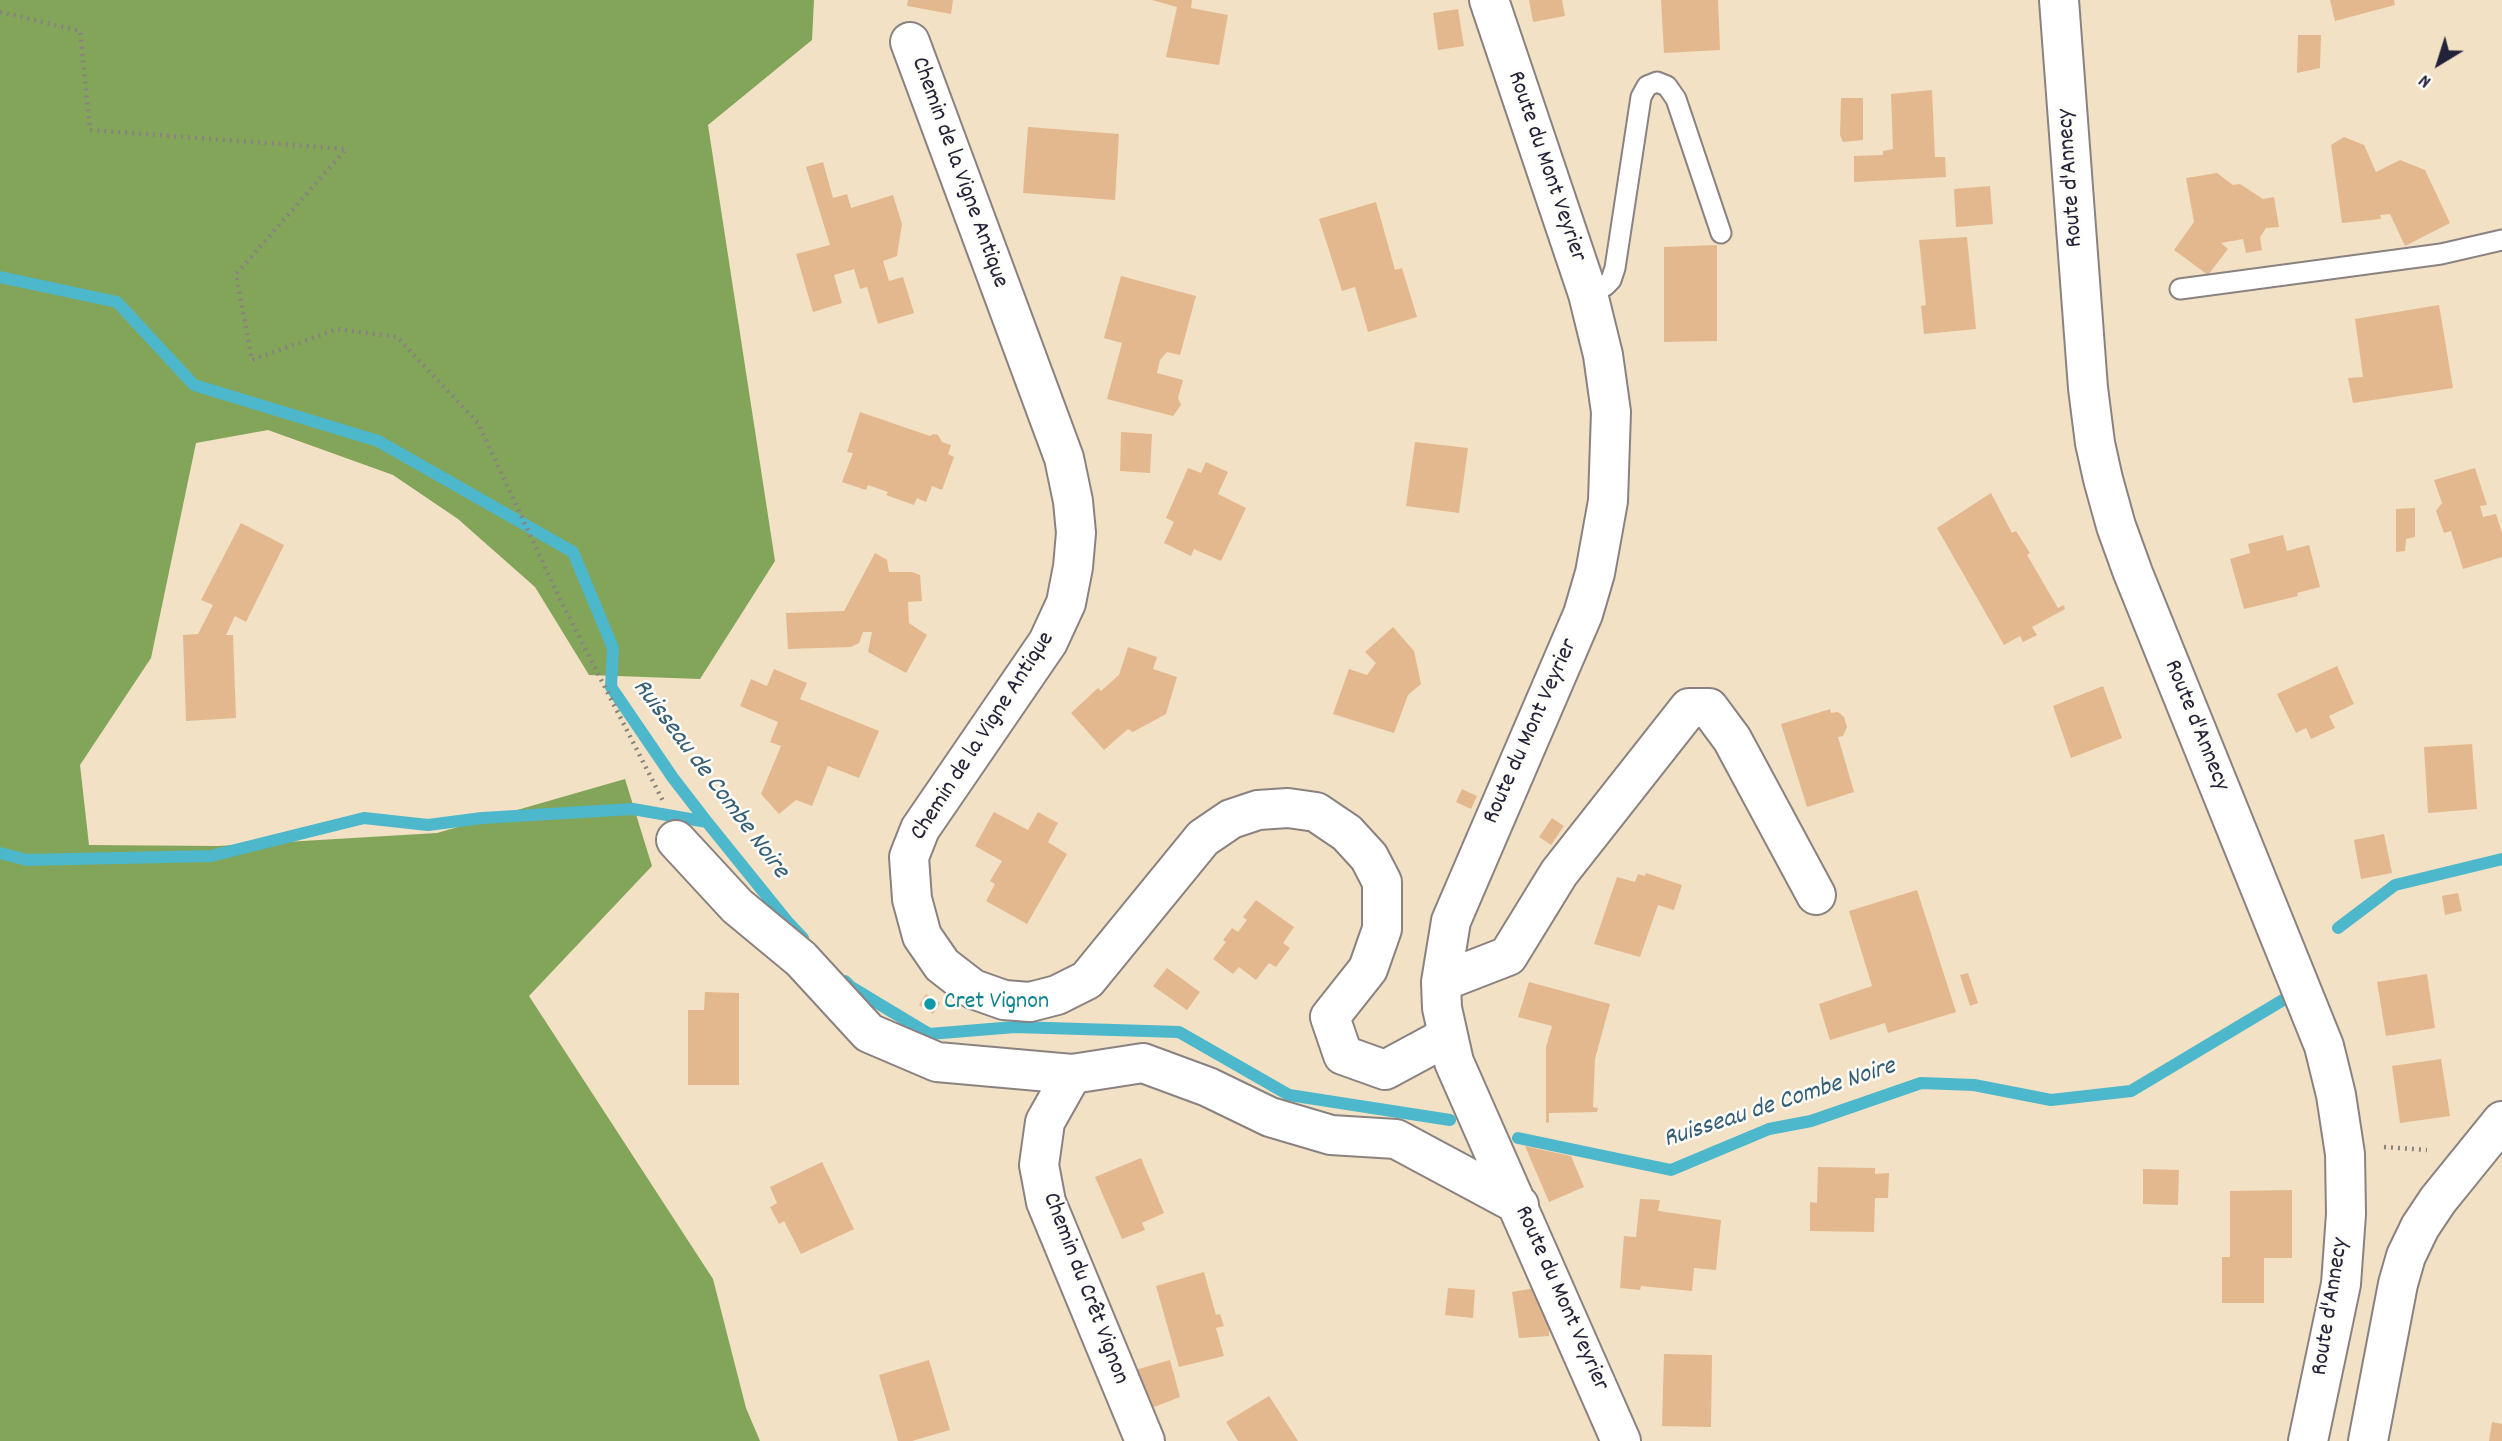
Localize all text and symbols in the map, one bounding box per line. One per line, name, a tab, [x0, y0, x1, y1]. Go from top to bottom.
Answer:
north arrow	[2404, 28, 2474, 98]
street label: Chemin de la Vigne Antique	[903, 54, 1013, 292]
text: N	[2414, 66, 2438, 93]
street label: Route du Mont Veyrier	[1499, 68, 1591, 266]
street label: Route d'Annecy	[2053, 108, 2091, 248]
street label: Chemin de la Vigne Antique	[906, 627, 1062, 847]
street label: Route du Mont Veyrier	[1478, 635, 1586, 829]
street label: Route d'Annecy	[2156, 656, 2234, 796]
water label: Ruisseau de Combe Noire	[624, 674, 794, 886]
place label: Cret Vignon	[944, 990, 1049, 1018]
marker: Cret Vignon	[922, 996, 938, 1012]
water label: Ruisseau de Combe Noire	[1660, 1053, 1900, 1157]
street label: Chemin du Crêt Vignon	[1034, 1189, 1134, 1389]
street label: Route du Mont Veyrier	[1506, 1202, 1614, 1396]
street label: Route d'Annecy	[2307, 1236, 2357, 1378]

